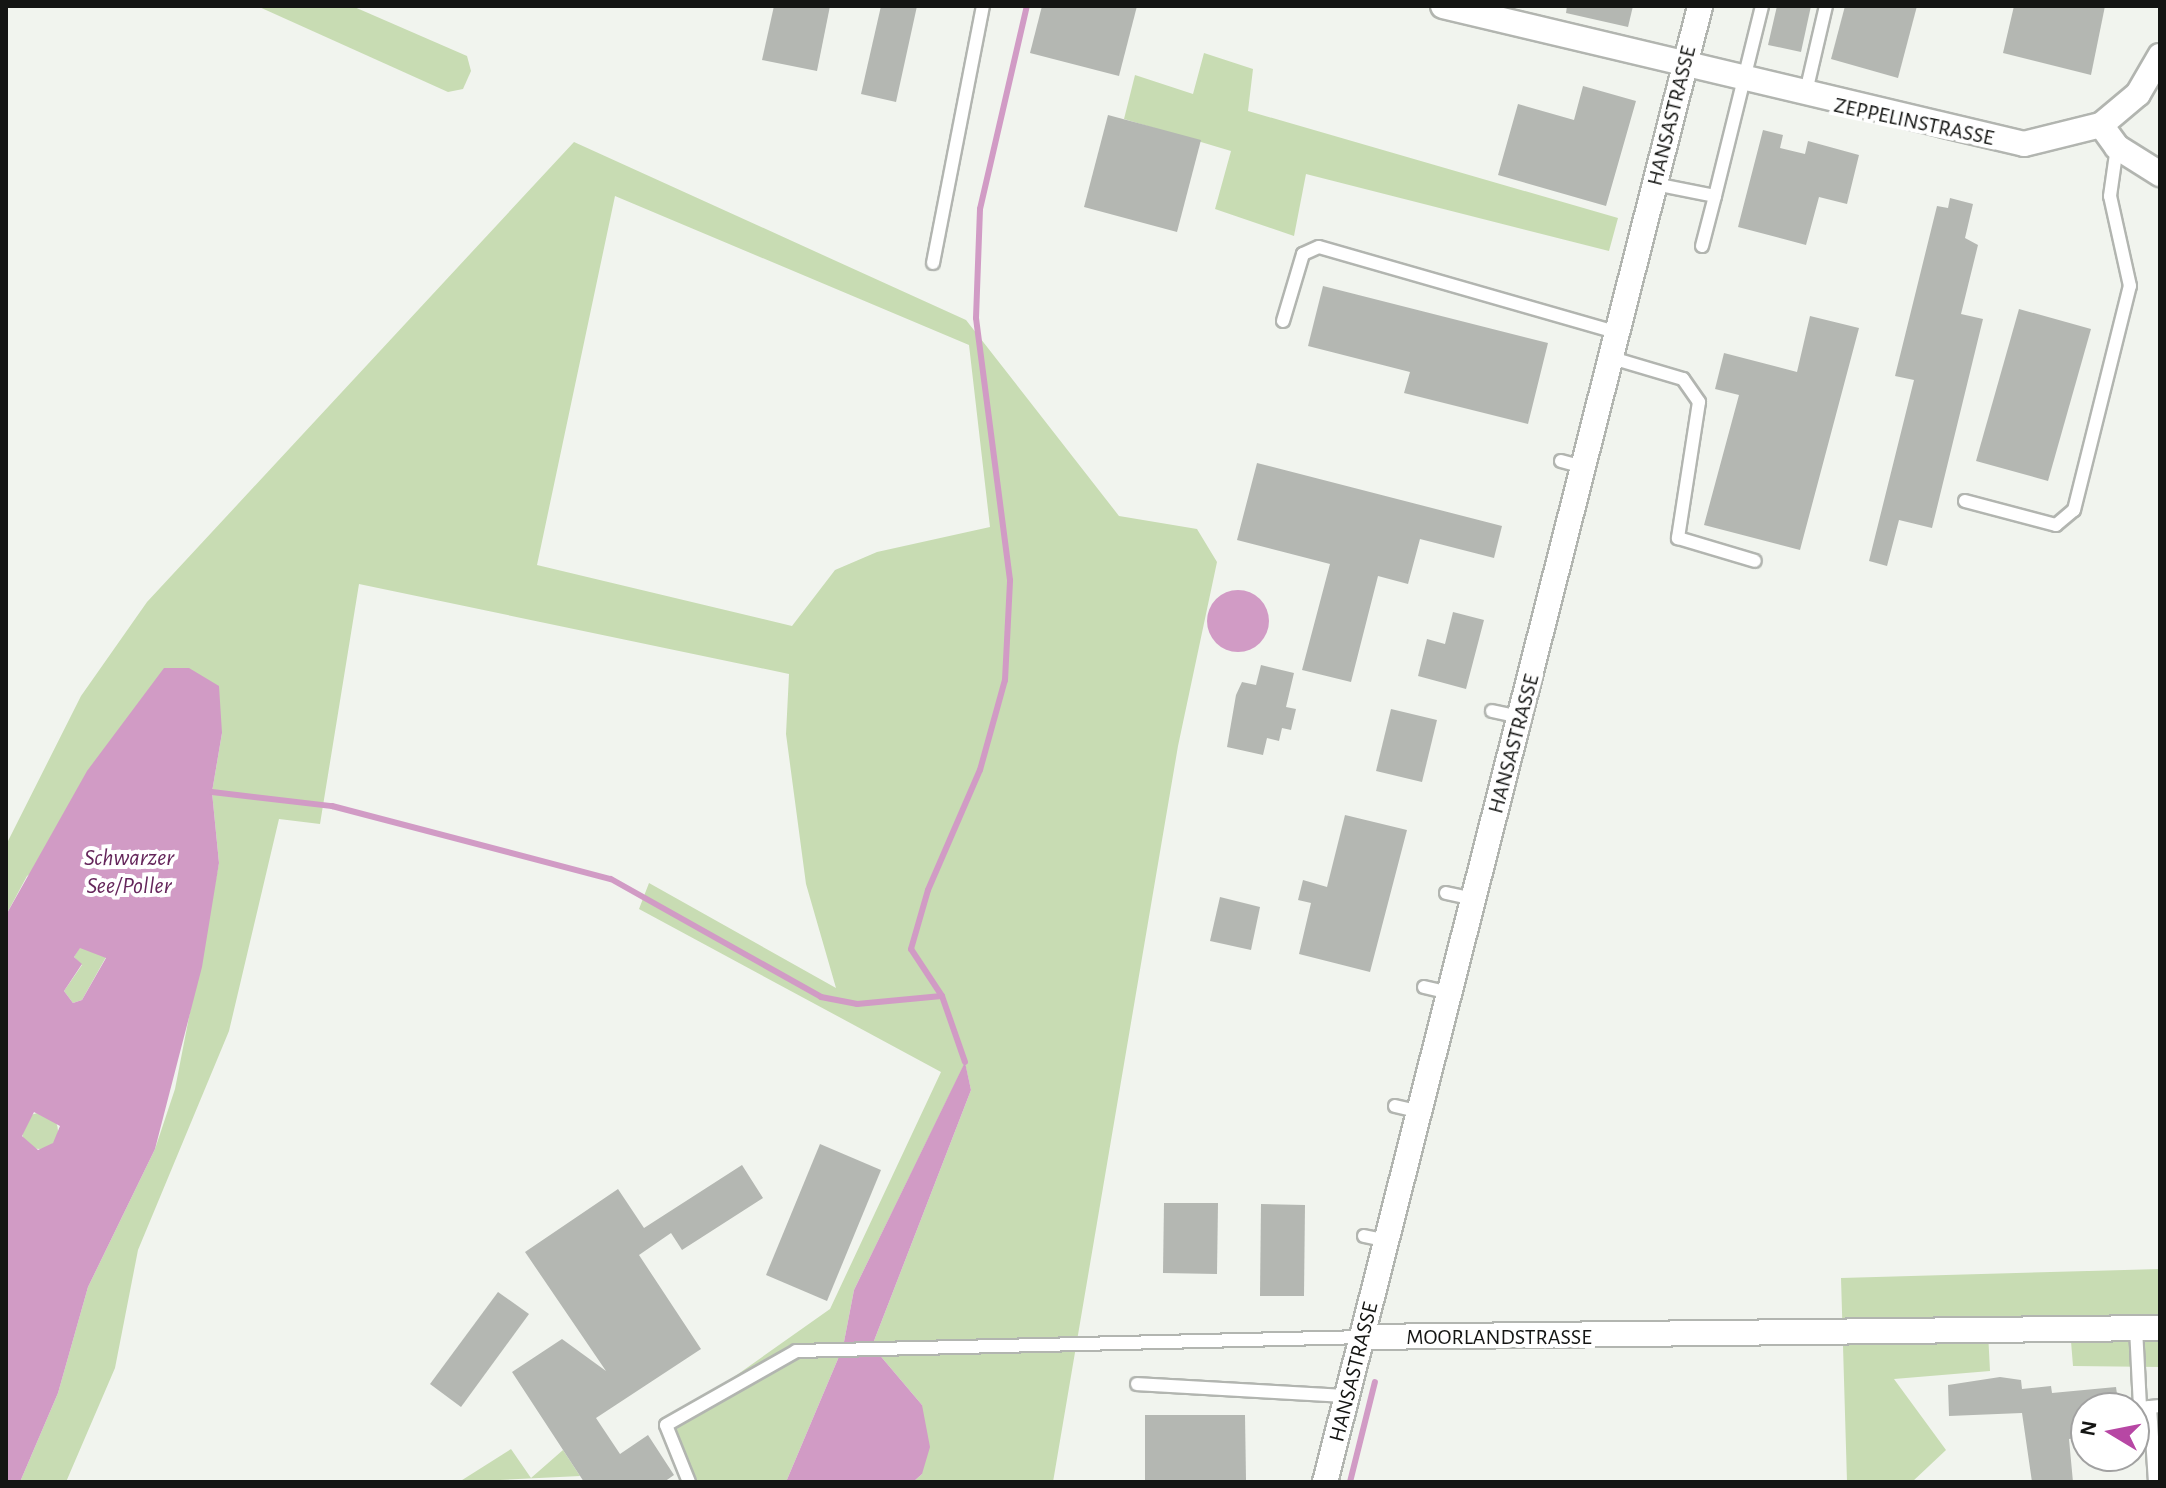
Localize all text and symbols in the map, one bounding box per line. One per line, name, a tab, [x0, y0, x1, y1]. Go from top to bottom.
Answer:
street label: HANSASTRASSE	[1642, 43, 1702, 189]
street label: ZEPPELINSTRASSE	[1832, 92, 1996, 152]
street label: HANSASTRASSE	[1483, 672, 1545, 816]
water label: Schwarzer See/Poller	[84, 845, 174, 901]
street label: HANSASTRASSE	[1324, 1299, 1384, 1445]
street label: MOORLANDSTRASSE	[1406, 1325, 1592, 1351]
north arrow	[2070, 1392, 2150, 1472]
text: N	[2076, 1419, 2100, 1438]

